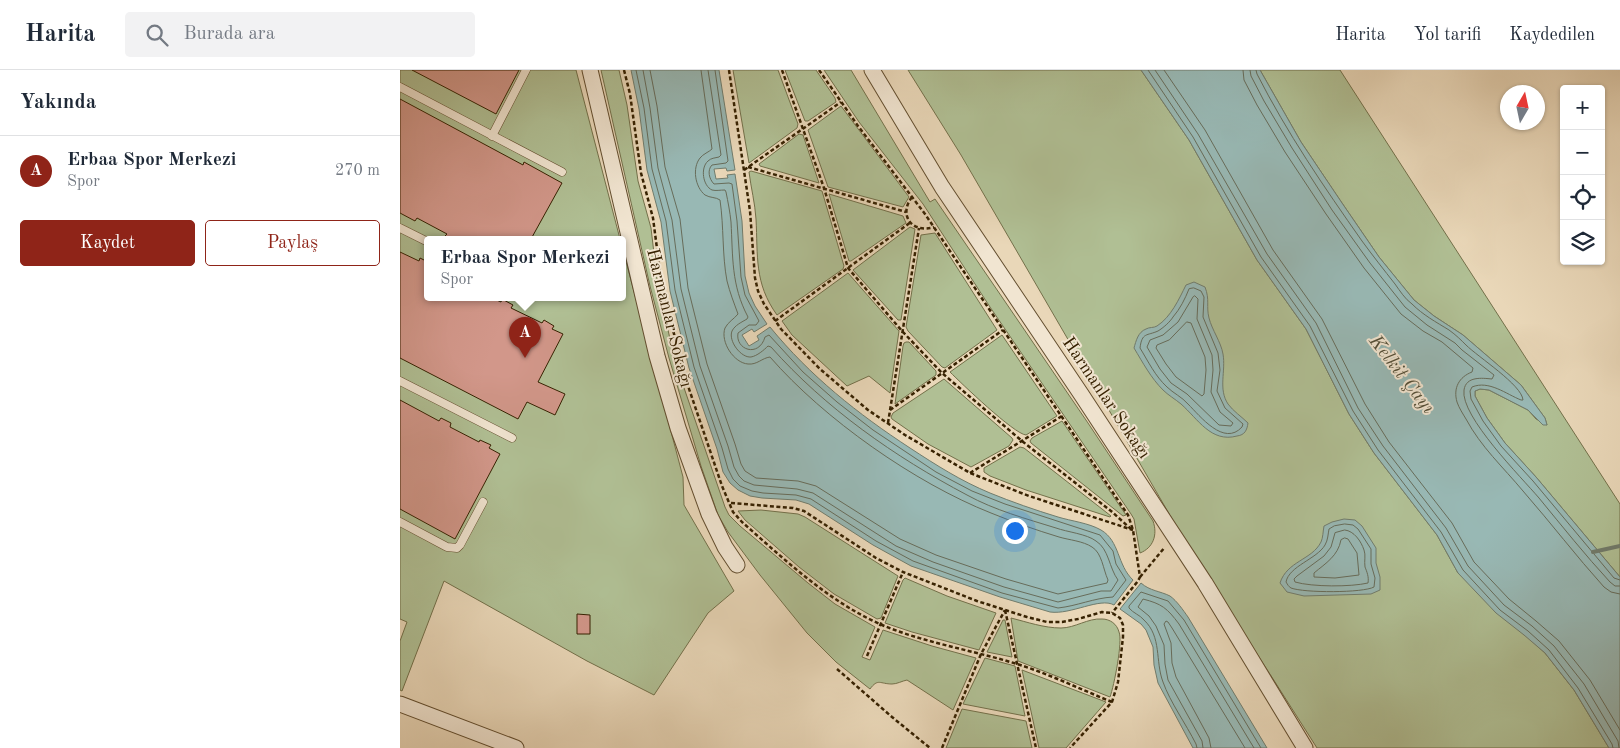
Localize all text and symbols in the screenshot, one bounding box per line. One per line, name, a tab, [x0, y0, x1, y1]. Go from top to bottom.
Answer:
search box	[125, 12, 475, 57]
icon: search	[143, 21, 171, 49]
text: Harita	[25, 23, 95, 47]
text: Burada ara	[183, 25, 275, 44]
text: Harita	[1335, 26, 1386, 44]
text: Yol tarifi	[1414, 26, 1481, 44]
text: Kaydedilen	[1509, 26, 1595, 44]
north arrow	[1500, 85, 1545, 130]
map controls	[1560, 85, 1605, 265]
button: +	[1560, 85, 1605, 130]
text: Yakında	[20, 92, 96, 113]
button: −	[1560, 130, 1605, 175]
text: Erbaa Spor Merkezi	[67, 151, 236, 170]
text: A	[30, 163, 42, 179]
text: 270 m	[335, 163, 380, 179]
text: Spor	[67, 174, 100, 190]
button: locate	[1560, 175, 1605, 220]
button: Kaydet	[20, 220, 195, 266]
button: Paylaş	[205, 220, 380, 266]
button: layers	[1560, 220, 1605, 265]
popup	[424, 236, 626, 301]
street label: Harmanlar Sokağı	[643, 247, 695, 389]
text: Erbaa Spor Merkezi	[440, 249, 610, 268]
text: Spor	[440, 272, 473, 288]
pin: A	[509, 317, 541, 358]
water label: Kelkit Çayı	[1364, 331, 1437, 418]
street label: Harmanlar Sokağı	[1059, 334, 1153, 462]
your location	[1002, 518, 1028, 544]

